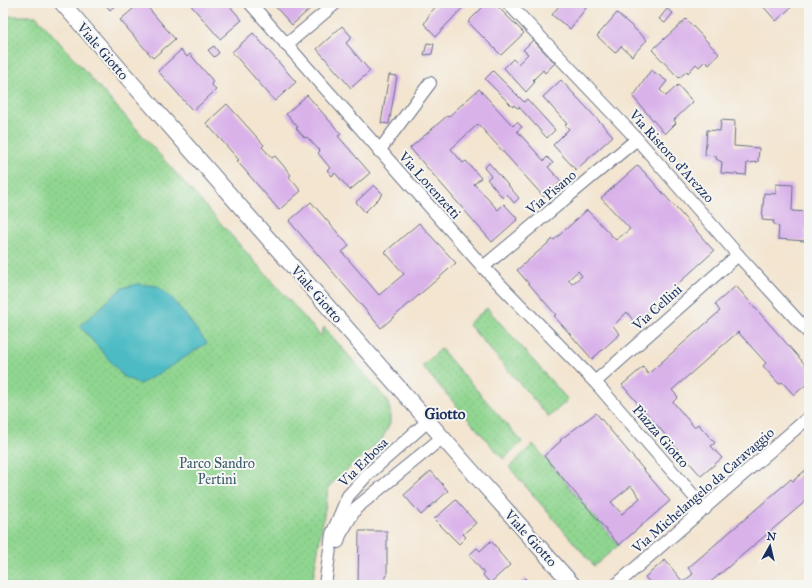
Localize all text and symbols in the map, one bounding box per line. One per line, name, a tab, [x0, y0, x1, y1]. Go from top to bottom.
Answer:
street label: Viale Giotto	[72, 18, 132, 83]
street label: Via Ristoro d'Arezzo	[625, 106, 718, 206]
street label: Via Lorenzetti	[394, 147, 464, 223]
street label: Via Pisano	[522, 167, 580, 219]
street label: Viale Giotto	[286, 261, 346, 326]
street label: Via Cellini	[628, 281, 686, 335]
street label: Piazza Giotto	[629, 401, 693, 471]
district label: Giotto	[425, 405, 466, 423]
street label: Via Michelangelo da Caravaggio	[628, 424, 778, 557]
street label: Via Erbosa	[334, 434, 392, 491]
park label: Parco Sandro Pertini	[179, 455, 255, 488]
street label: Viale Giotto	[500, 506, 560, 570]
north arrow	[750, 526, 790, 566]
text: N	[766, 530, 778, 544]

